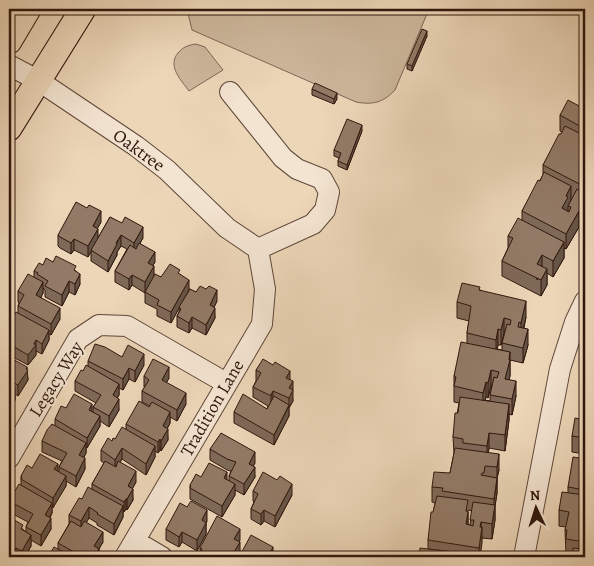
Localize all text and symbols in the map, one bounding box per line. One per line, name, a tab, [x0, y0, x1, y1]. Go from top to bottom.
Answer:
street label: Oaktree	[108, 123, 170, 177]
street label: Legacy Way	[23, 336, 89, 421]
street label: Tradition Lane	[175, 355, 249, 461]
north arrow	[512, 484, 562, 534]
text: N	[529, 486, 541, 505]

